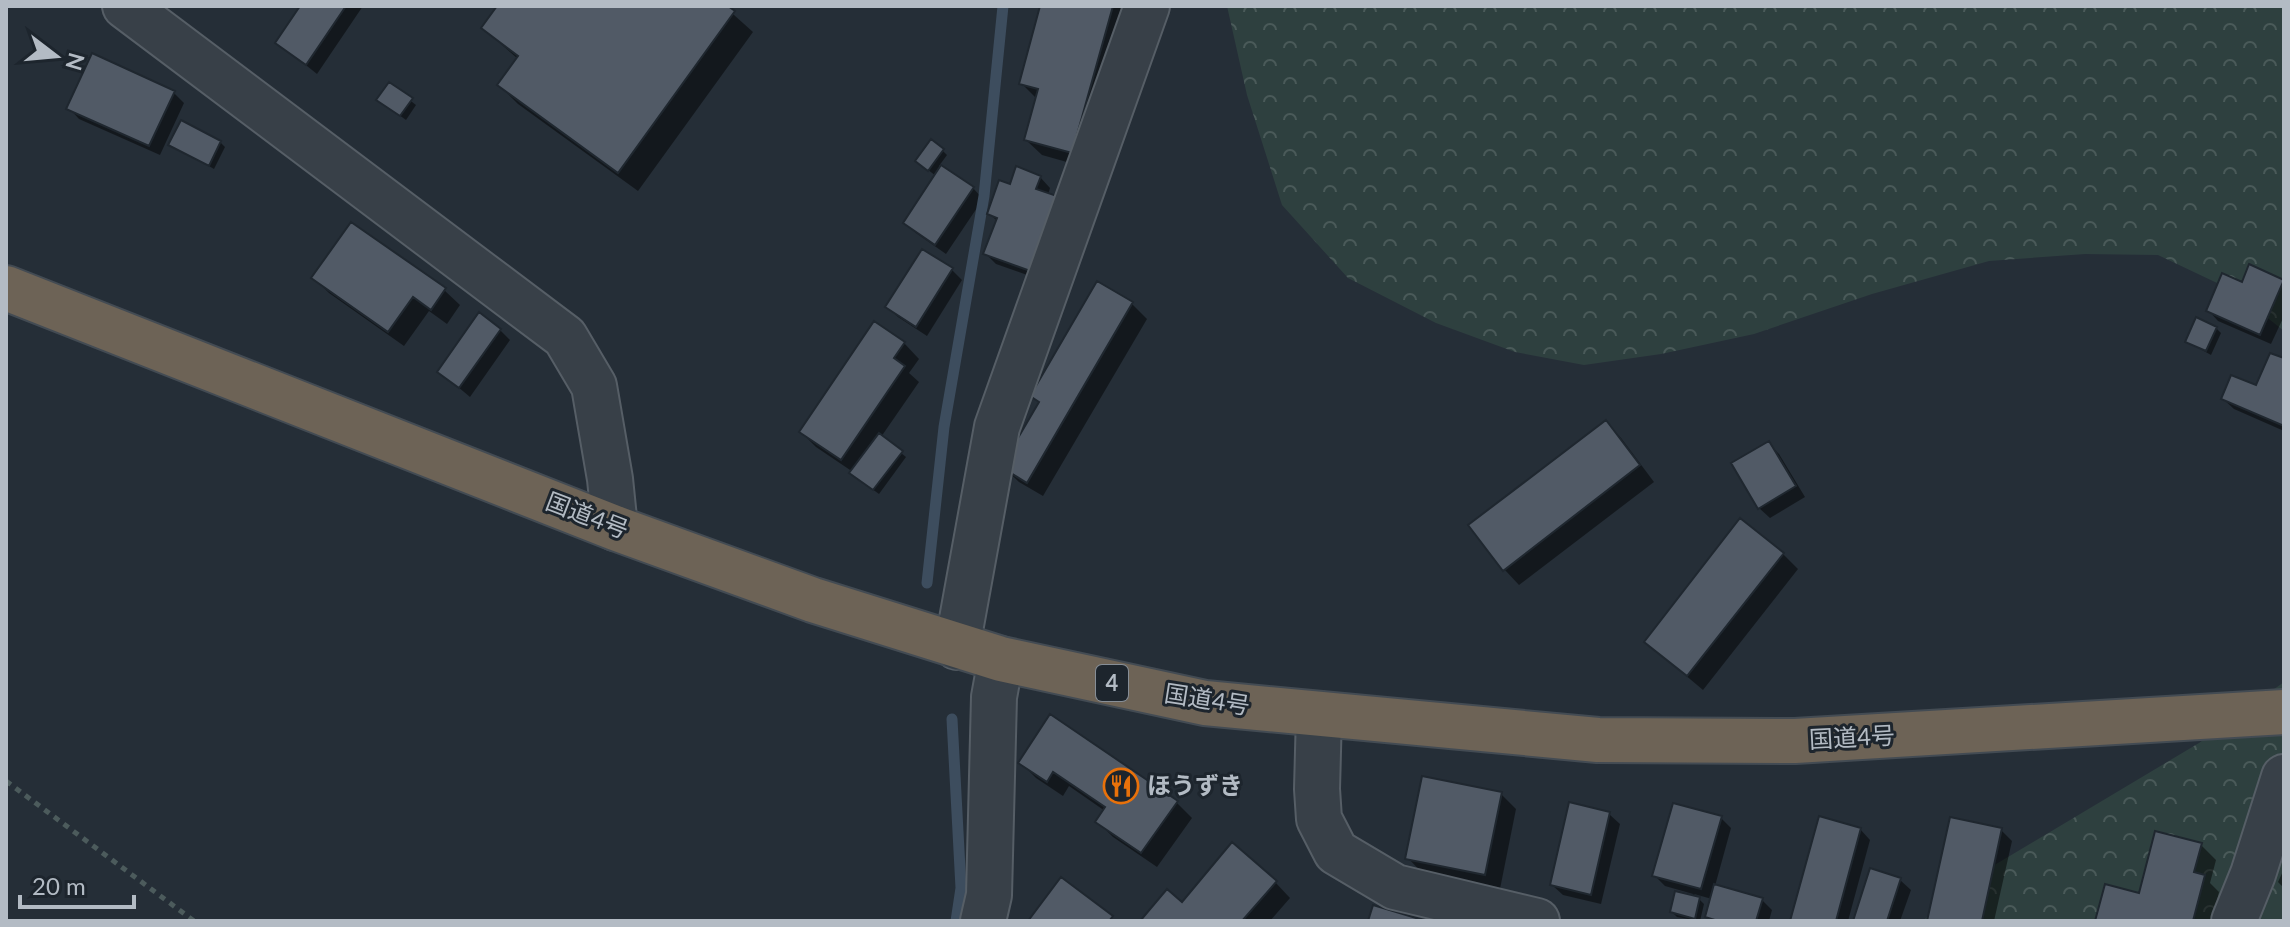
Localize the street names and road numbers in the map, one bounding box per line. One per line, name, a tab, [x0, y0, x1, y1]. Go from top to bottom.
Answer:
street label: 国道4号	[542, 486, 633, 544]
road number: 4	[1096, 665, 1128, 701]
street label: 国道4号	[1163, 677, 1252, 720]
street label: 国道4号	[1808, 720, 1896, 753]

